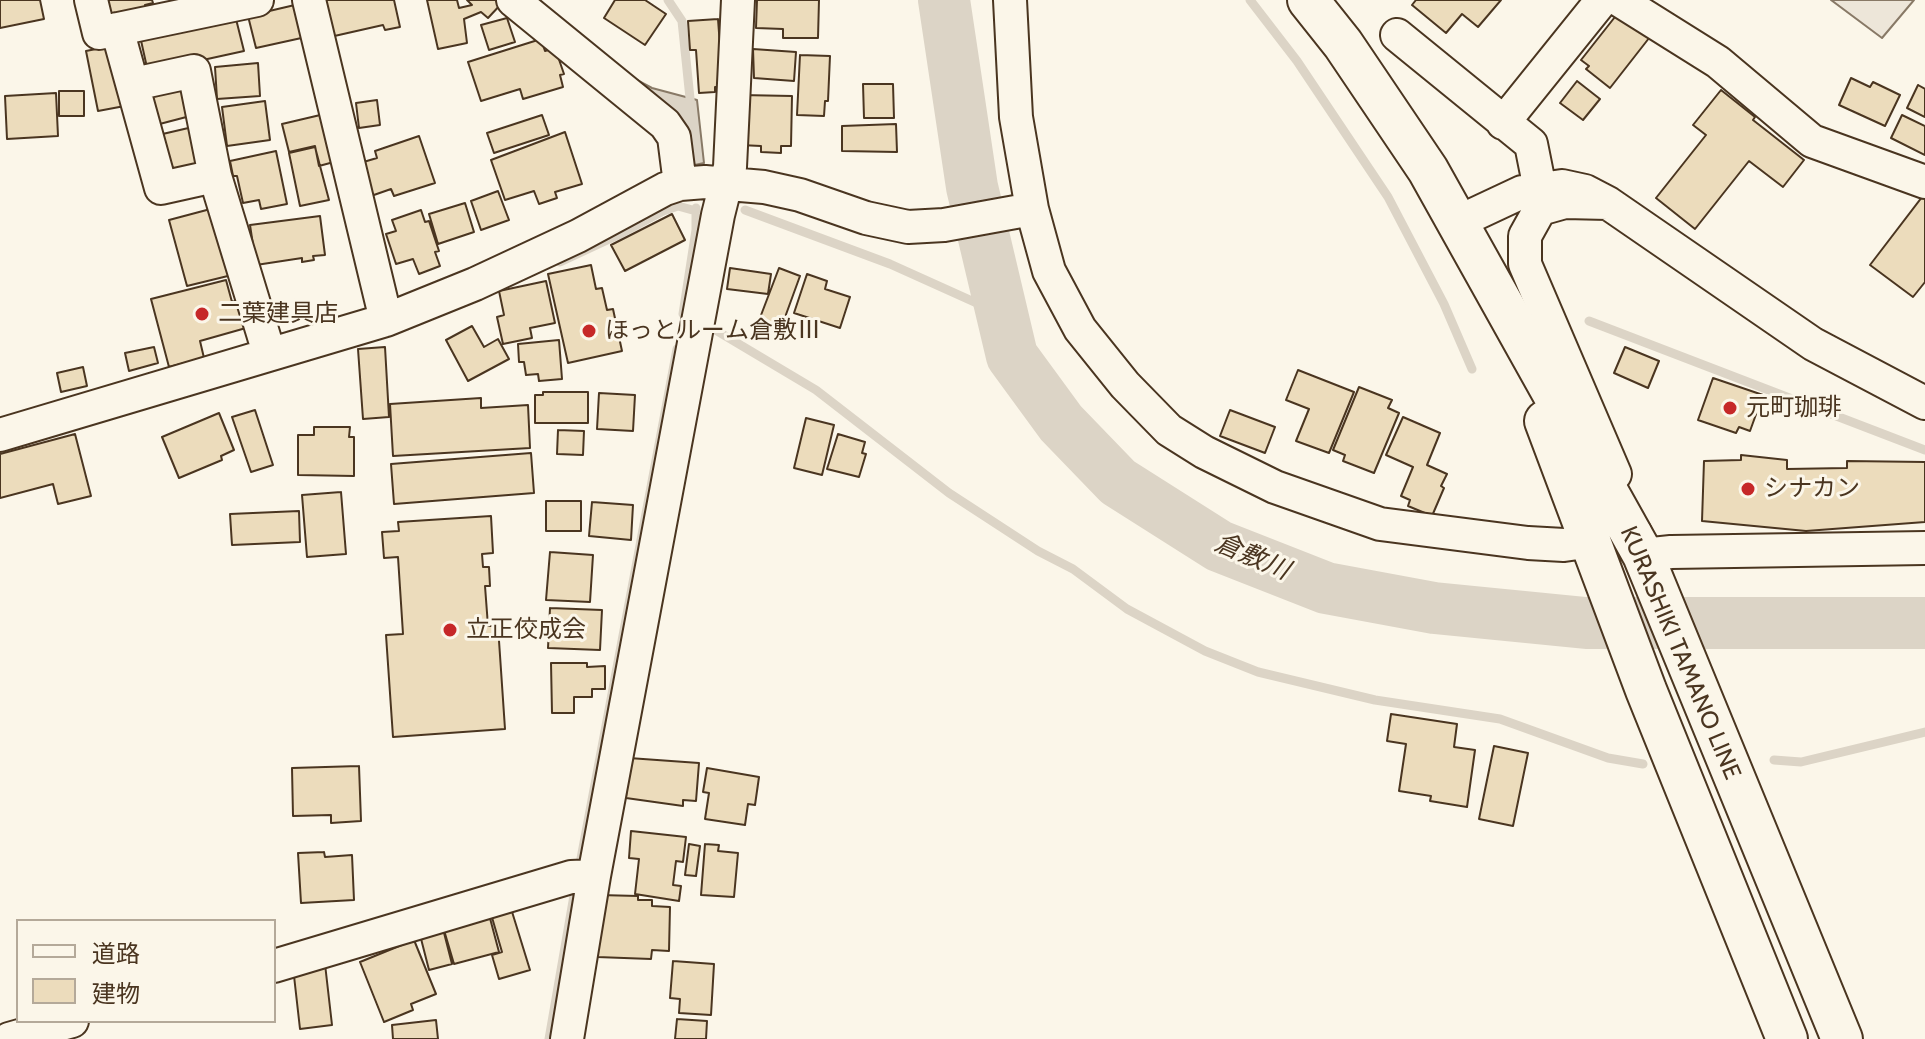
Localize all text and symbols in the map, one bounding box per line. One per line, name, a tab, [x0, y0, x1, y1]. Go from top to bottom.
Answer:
place label: 二葉建具店	[218, 300, 338, 328]
marker: 二葉建具店	[193, 305, 211, 323]
place label: ほっとルーム倉敷Ⅲ	[605, 317, 821, 345]
marker: ほっとルーム倉敷Ⅲ	[580, 322, 598, 340]
place label: 元町珈琲	[1746, 394, 1842, 422]
marker: 元町珈琲	[1721, 399, 1739, 417]
place label: シナカン	[1764, 475, 1860, 503]
marker: シナカン	[1739, 480, 1757, 498]
street label: KURASHIKI TAMANO LINE	[1614, 522, 1746, 784]
water label: 倉敷川	[1210, 527, 1294, 587]
place label: 立正佼成会	[466, 616, 586, 644]
marker: 立正佼成会	[441, 621, 459, 639]
legend	[16, 919, 276, 1023]
text: 道路	[92, 939, 140, 968]
text: 建物	[92, 979, 140, 1008]

